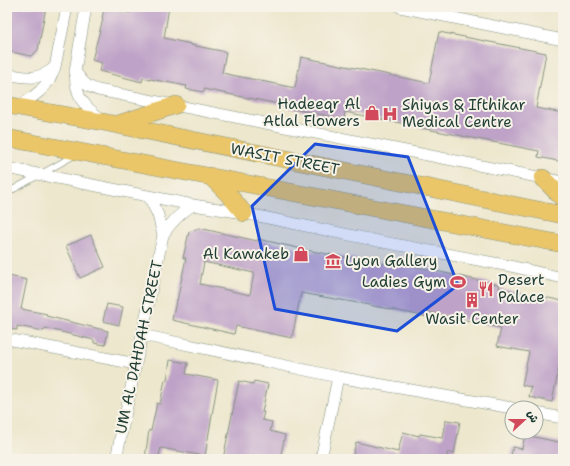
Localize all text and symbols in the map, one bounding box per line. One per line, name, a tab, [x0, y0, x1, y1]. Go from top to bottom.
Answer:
place label: Hadeeqr Al Atlal Flowers	[263, 94, 360, 131]
place label: Shiyas & Ifthikar Medical Centre	[402, 95, 526, 132]
shop icon: Hadeeqr Al Atlal Flowers	[363, 104, 381, 122]
hospital icon: Shiyas & Ifthikar Medical Centre	[381, 105, 399, 123]
street label: WASIT STREET	[229, 139, 341, 179]
place label: Al Kawakeb	[203, 244, 289, 264]
shop icon: Al Kawakeb	[292, 245, 310, 263]
place label: Lyon Gallery	[345, 251, 437, 271]
museum icon: Lyon Gallery	[324, 252, 342, 270]
street label: UM AL DAHDAH STREET	[111, 258, 167, 436]
place label: Desert Palace	[498, 270, 545, 307]
place label: Ladies Gym	[362, 272, 446, 292]
sports icon: Ladies Gym	[449, 273, 467, 291]
restaurant icon: Desert Palace	[477, 280, 495, 298]
building icon: Wasit Center	[463, 291, 481, 309]
place label: Wasit Center	[425, 309, 519, 329]
north arrow	[504, 400, 544, 440]
text: ش	[524, 408, 542, 425]

